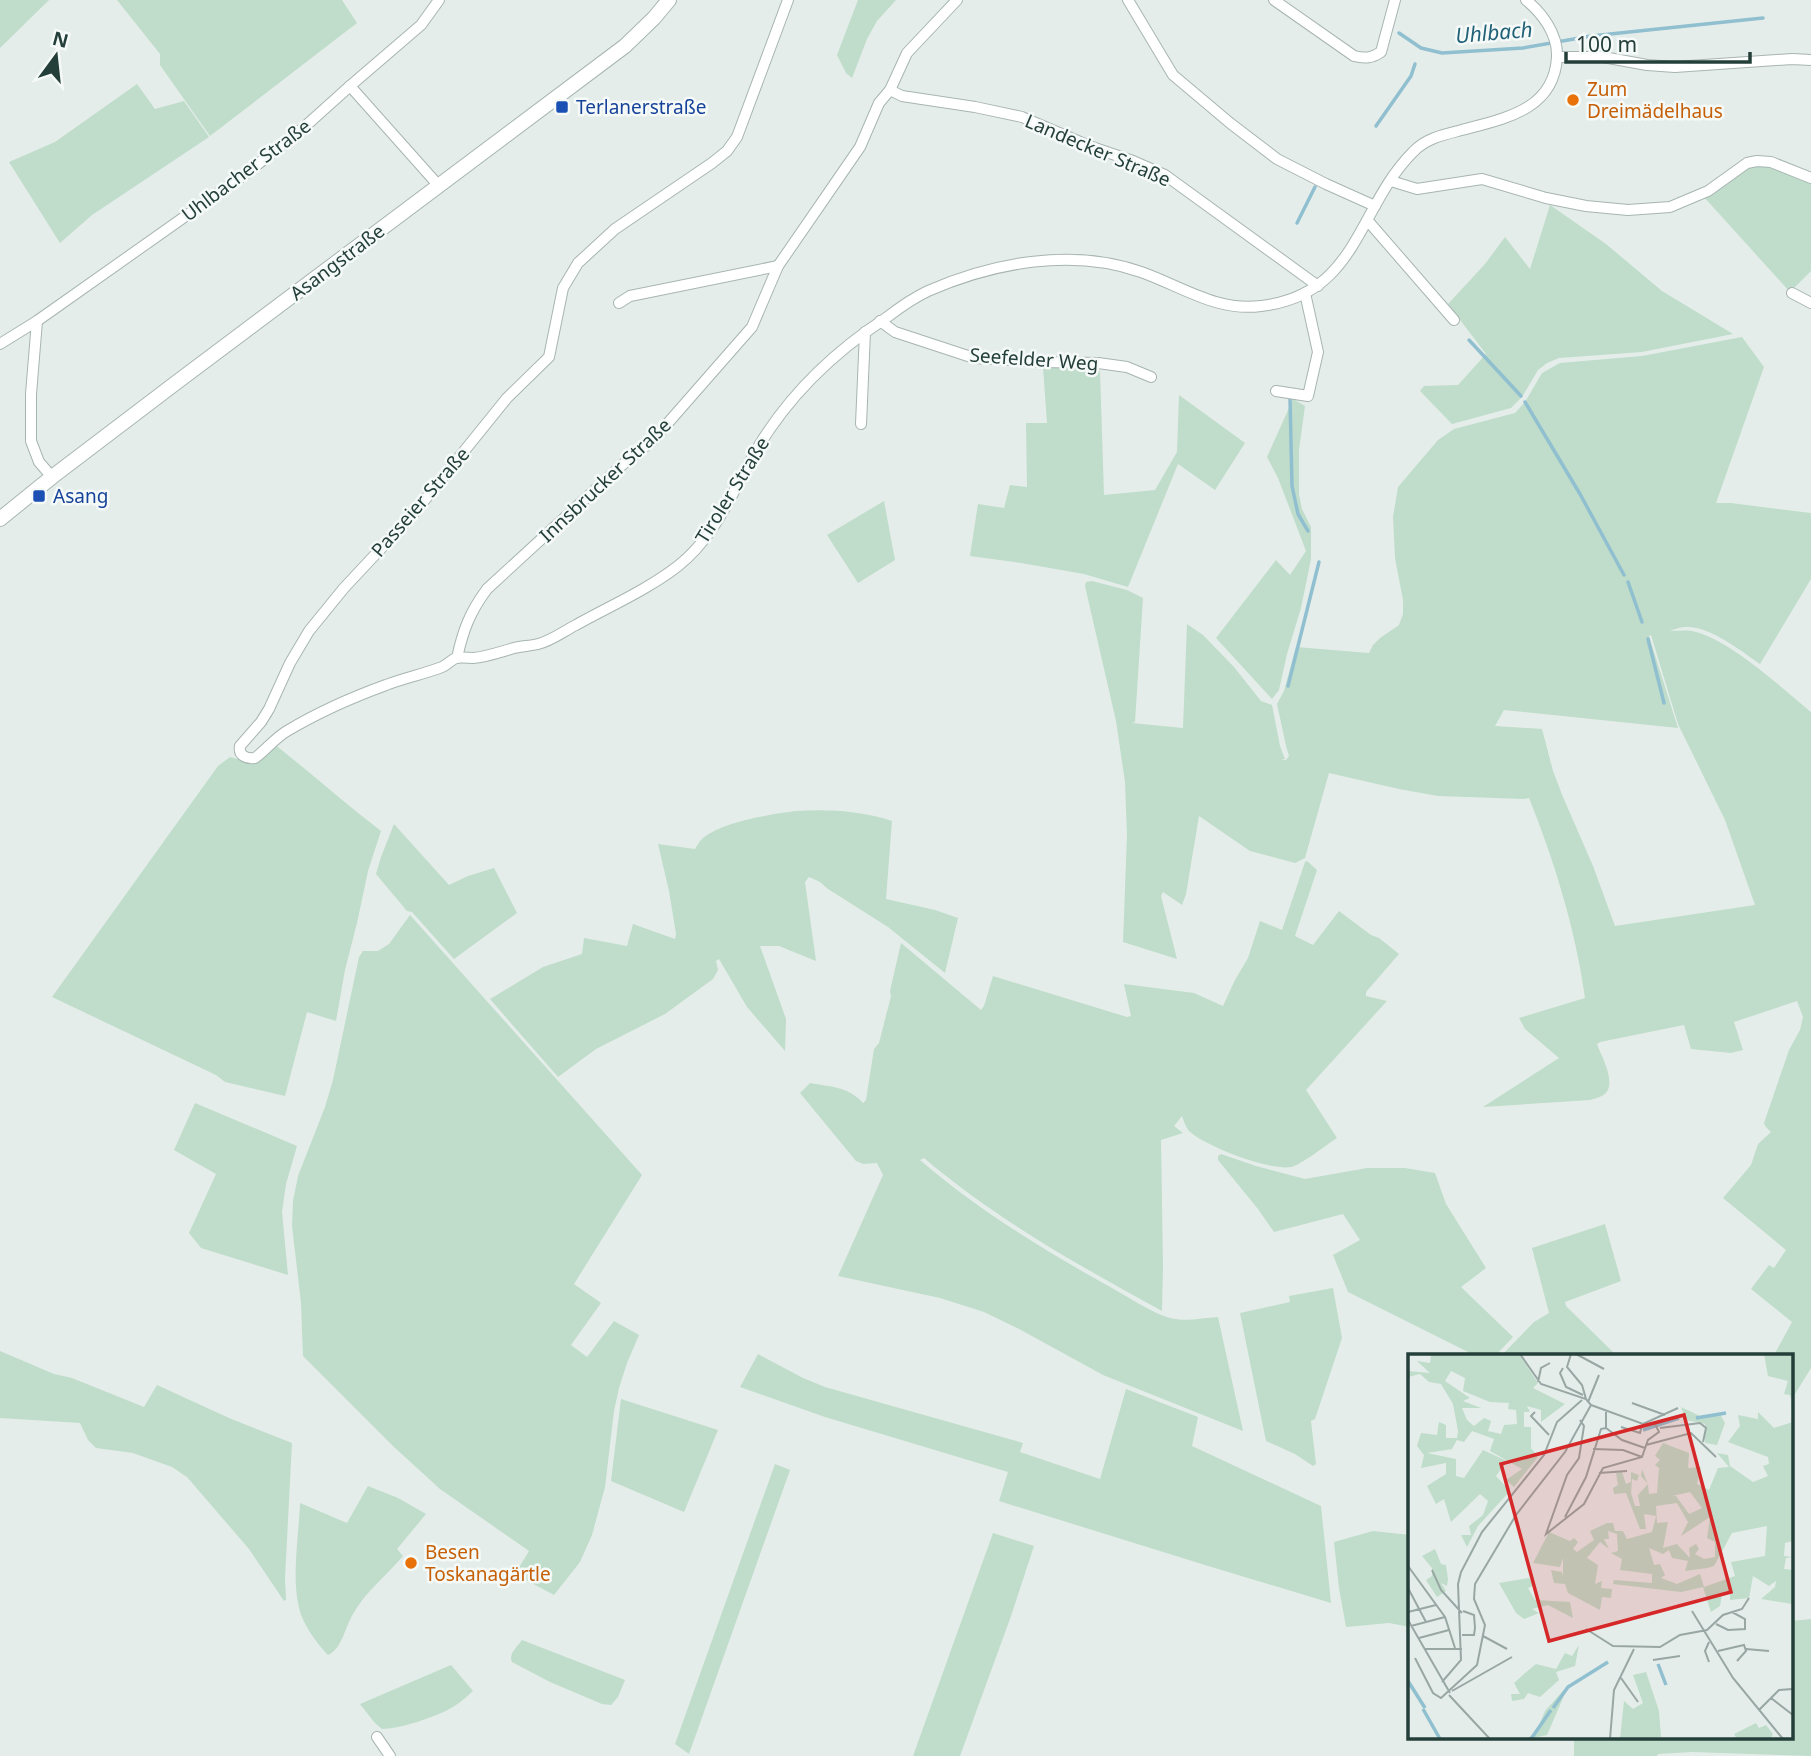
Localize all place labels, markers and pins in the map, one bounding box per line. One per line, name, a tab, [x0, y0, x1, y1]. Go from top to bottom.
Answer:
place label: Zum Dreimädelhaus	[1587, 76, 1723, 124]
marker: Zum Dreimädelhaus	[1565, 92, 1581, 108]
place label: Terlanerstraße	[576, 94, 706, 120]
marker: Terlanerstraße	[554, 99, 570, 115]
place label: Asang	[53, 483, 108, 509]
marker: Asang	[31, 488, 47, 504]
place label: Besen Toskanagärtle	[425, 1539, 551, 1587]
marker: Besen Toskanagärtle	[403, 1555, 419, 1571]

